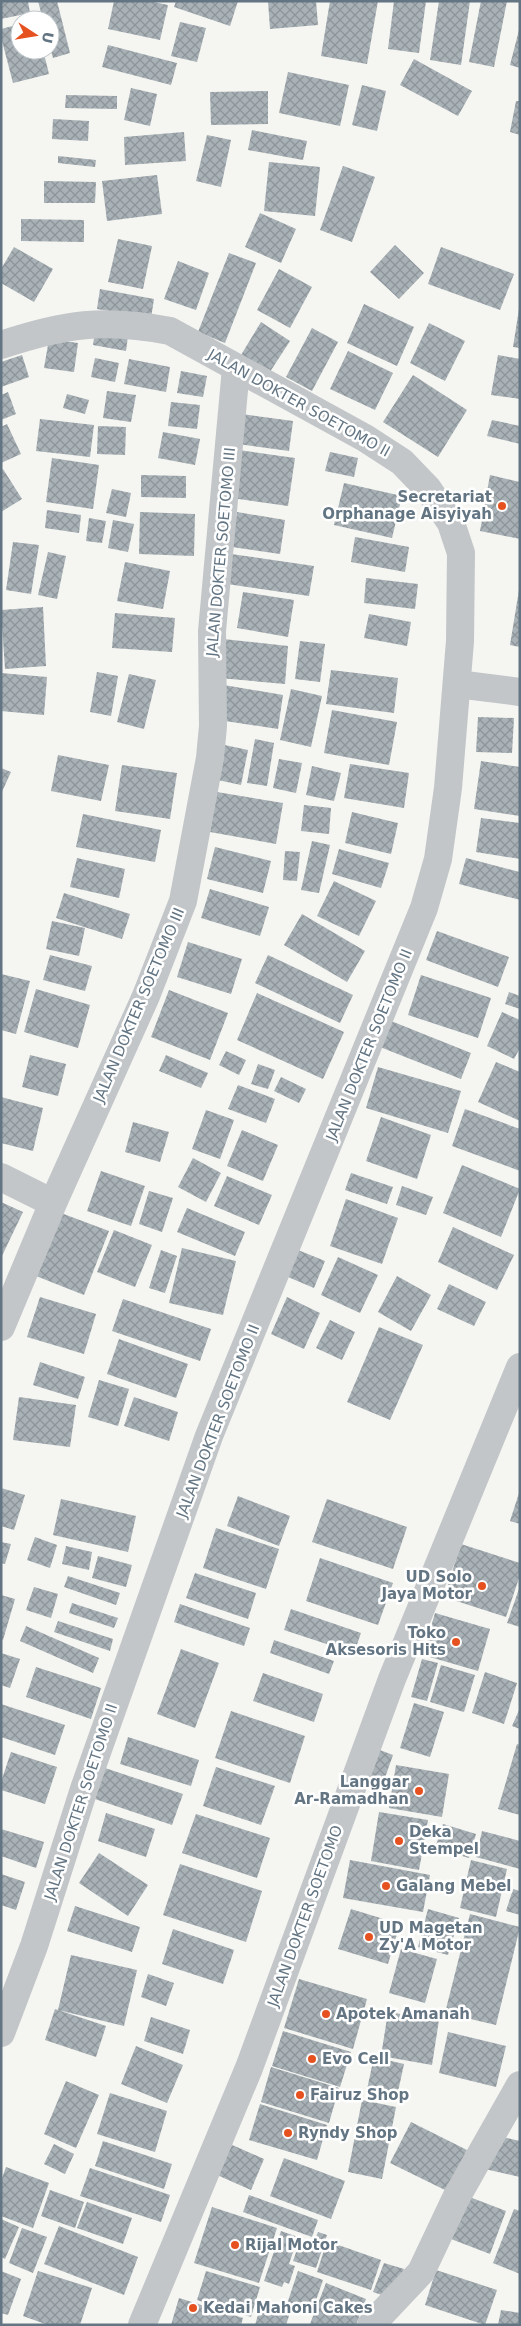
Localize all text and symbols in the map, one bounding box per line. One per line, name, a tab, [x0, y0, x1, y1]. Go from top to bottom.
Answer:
north arrow	[10, 10, 60, 60]
text: U	[39, 30, 57, 45]
street label: JALAN DOKTER SOETOMO II	[204, 345, 393, 461]
street label: JALAN DOKTER SOETOMO III	[203, 447, 239, 658]
place label: Secretariat Orphanage Aisyiyah	[322, 488, 492, 523]
marker: Secretariat Orphanage Aisyiyah	[496, 500, 508, 512]
street label: JALAN DOKTER SOETOMO III	[89, 905, 188, 1106]
street label: JALAN DOKTER SOETOMO II	[322, 946, 416, 1145]
street label: JALAN DOKTER SOETOMO II	[172, 1322, 263, 1521]
place label: UD Solo Jaya Motor	[381, 1568, 473, 1603]
marker: UD Solo Jaya Motor	[476, 1580, 488, 1592]
place label: Toko Aksesoris Hits	[326, 1624, 446, 1659]
marker: Toko Aksesoris Hits	[450, 1636, 462, 1648]
street label: JALAN DOKTER SOETOMO II	[40, 1702, 121, 1903]
place label: Langgar Ar-Ramadhan	[294, 1773, 410, 1808]
marker: Langgar Ar-Ramadhan	[413, 1785, 425, 1797]
street label: JALAN DOKTER SOETOMO	[263, 1823, 346, 2010]
place label: Deka Stempel	[409, 1823, 479, 1858]
marker: Deka Stempel	[393, 1835, 405, 1847]
place label: Galang Mebel	[396, 1877, 512, 1895]
marker: Galang Mebel	[380, 1880, 392, 1892]
place label: UD Magetan Zy'A Motor	[379, 1919, 483, 1954]
marker: UD Magetan Zy'A Motor	[363, 1931, 375, 1943]
place label: Apotek Amanah	[336, 2005, 470, 2023]
marker: Apotek Amanah	[320, 2008, 332, 2020]
place label: Evo Cell	[322, 2050, 389, 2068]
marker: Evo Cell	[306, 2053, 318, 2065]
place label: Fairuz Shop	[310, 2086, 409, 2104]
marker: Fairuz Shop	[294, 2089, 306, 2101]
place label: Ryndy Shop	[298, 2124, 398, 2142]
marker: Ryndy Shop	[282, 2127, 294, 2139]
place label: Rijal Motor	[245, 2236, 338, 2254]
marker: Rijal Motor	[229, 2239, 241, 2251]
place label: Kedai Mahoni Cakes	[203, 2299, 373, 2317]
marker: Kedai Mahoni Cakes	[187, 2302, 199, 2314]

